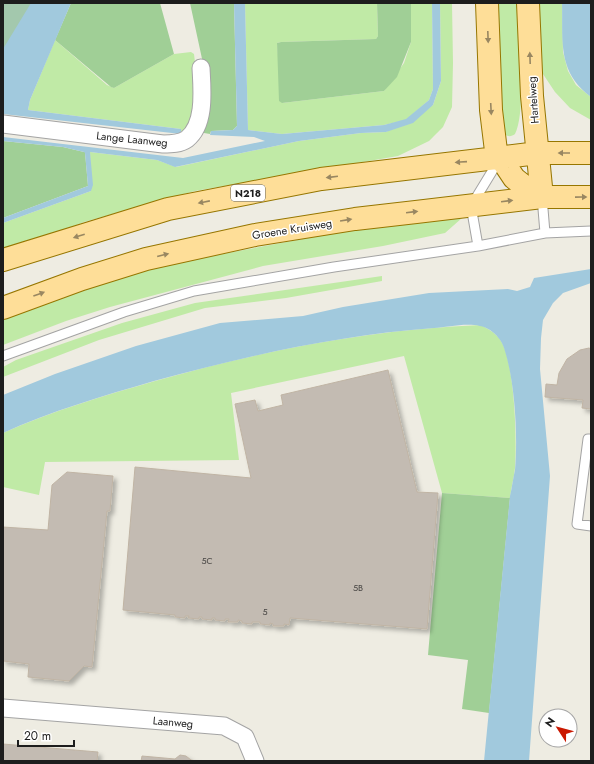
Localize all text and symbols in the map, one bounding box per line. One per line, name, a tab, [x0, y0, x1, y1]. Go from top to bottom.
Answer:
one-way arrow	[485, 31, 492, 43]
one-way arrow	[527, 52, 534, 64]
street label: Hartelweg	[523, 76, 543, 124]
one-way arrow	[487, 103, 494, 115]
street label: Lange Laanweg	[95, 127, 169, 151]
one-way arrow	[557, 150, 570, 156]
one-way arrow	[454, 159, 467, 165]
one-way arrow	[326, 174, 338, 181]
road number: N218	[231, 185, 265, 201]
one-way arrow	[575, 194, 588, 200]
one-way arrow	[501, 198, 513, 205]
one-way arrow	[198, 200, 210, 206]
one-way arrow	[406, 209, 418, 215]
street label: Groene Kruisweg	[251, 215, 333, 243]
one-way arrow	[340, 217, 352, 223]
one-way arrow	[73, 233, 85, 239]
one-way arrow	[157, 251, 170, 257]
one-way arrow	[34, 290, 46, 296]
house number: 5C	[201, 554, 213, 567]
house number: 5B	[353, 581, 363, 594]
house number: 5	[262, 605, 268, 618]
north arrow	[538, 708, 578, 748]
street label: Laanweg	[152, 712, 194, 732]
text: N	[541, 714, 559, 730]
scale bar	[18, 722, 74, 748]
text: 20 m	[24, 727, 51, 745]

